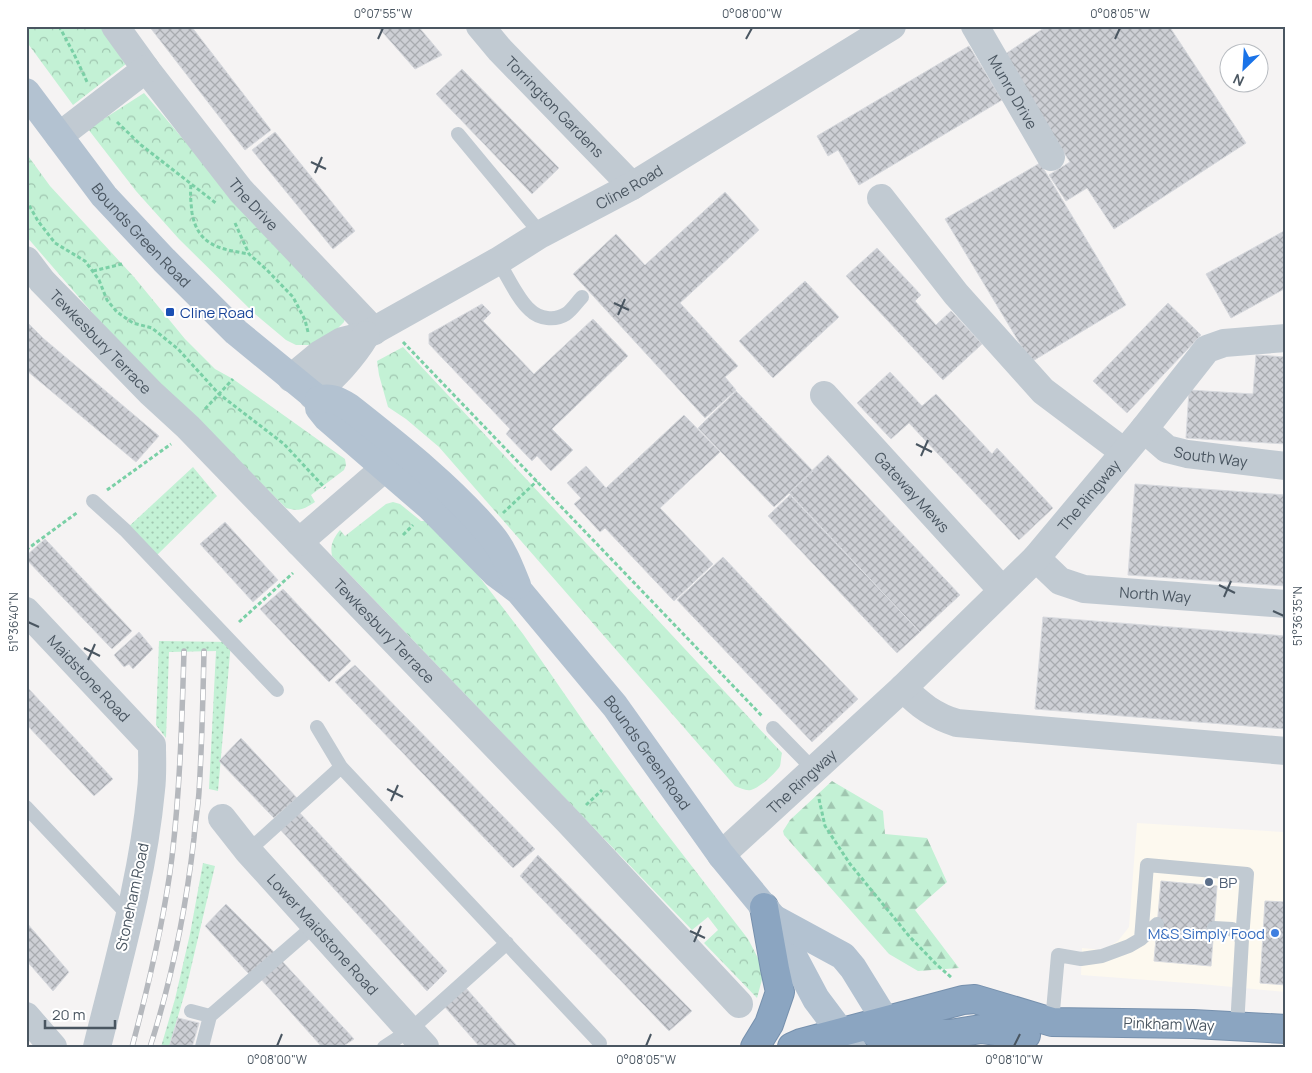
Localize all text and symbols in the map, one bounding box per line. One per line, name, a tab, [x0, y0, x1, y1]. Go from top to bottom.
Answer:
text: 0°07'55"W	[354, 5, 413, 22]
text: 0°08'00"W	[722, 5, 783, 22]
text: 0°08'05"W	[1090, 5, 1151, 22]
north arrow	[1220, 42, 1270, 92]
street label: Torrington Gardens	[501, 51, 609, 162]
street label: Munro Drive	[983, 51, 1043, 133]
text: N	[1230, 69, 1247, 91]
street label: Cline Road	[592, 159, 667, 214]
street label: The Drive	[224, 173, 284, 235]
street label: Bounds Green Road	[87, 178, 196, 292]
street label: Tewkesbury Terrace	[45, 285, 157, 399]
place label: Cline Road	[180, 302, 254, 323]
marker: Cline Road	[164, 306, 176, 318]
street label: South Way	[1172, 441, 1249, 472]
street label: Gateway Mews	[870, 447, 955, 537]
street label: The Ringway	[1053, 455, 1125, 535]
street label: Tewkesbury Terrace	[329, 574, 440, 688]
street label: North Way	[1119, 581, 1192, 607]
text: 51°36'35"N	[1289, 586, 1306, 646]
text: 51°36'40"N	[5, 592, 22, 652]
street label: Maidstone Road	[43, 630, 135, 726]
street label: Bounds Green Road	[600, 690, 696, 814]
street label: The Ringway	[762, 744, 841, 819]
street label: Stoneham Road	[110, 841, 154, 953]
street label: Lower Maidstone Road	[263, 869, 383, 999]
place label: BP	[1219, 872, 1237, 893]
marker: BP	[1203, 876, 1215, 888]
place label: M&S Simply Food	[1148, 923, 1265, 944]
marker: M&S Simply Food	[1269, 927, 1281, 939]
scale bar	[45, 998, 115, 1030]
text: 20 m	[52, 1004, 85, 1025]
street label: Pinkham Way	[1123, 1012, 1215, 1036]
text: 0°08'00"W	[247, 1051, 308, 1068]
text: 0°08'05"W	[616, 1051, 677, 1068]
text: 0°08'10"W	[985, 1051, 1044, 1068]

